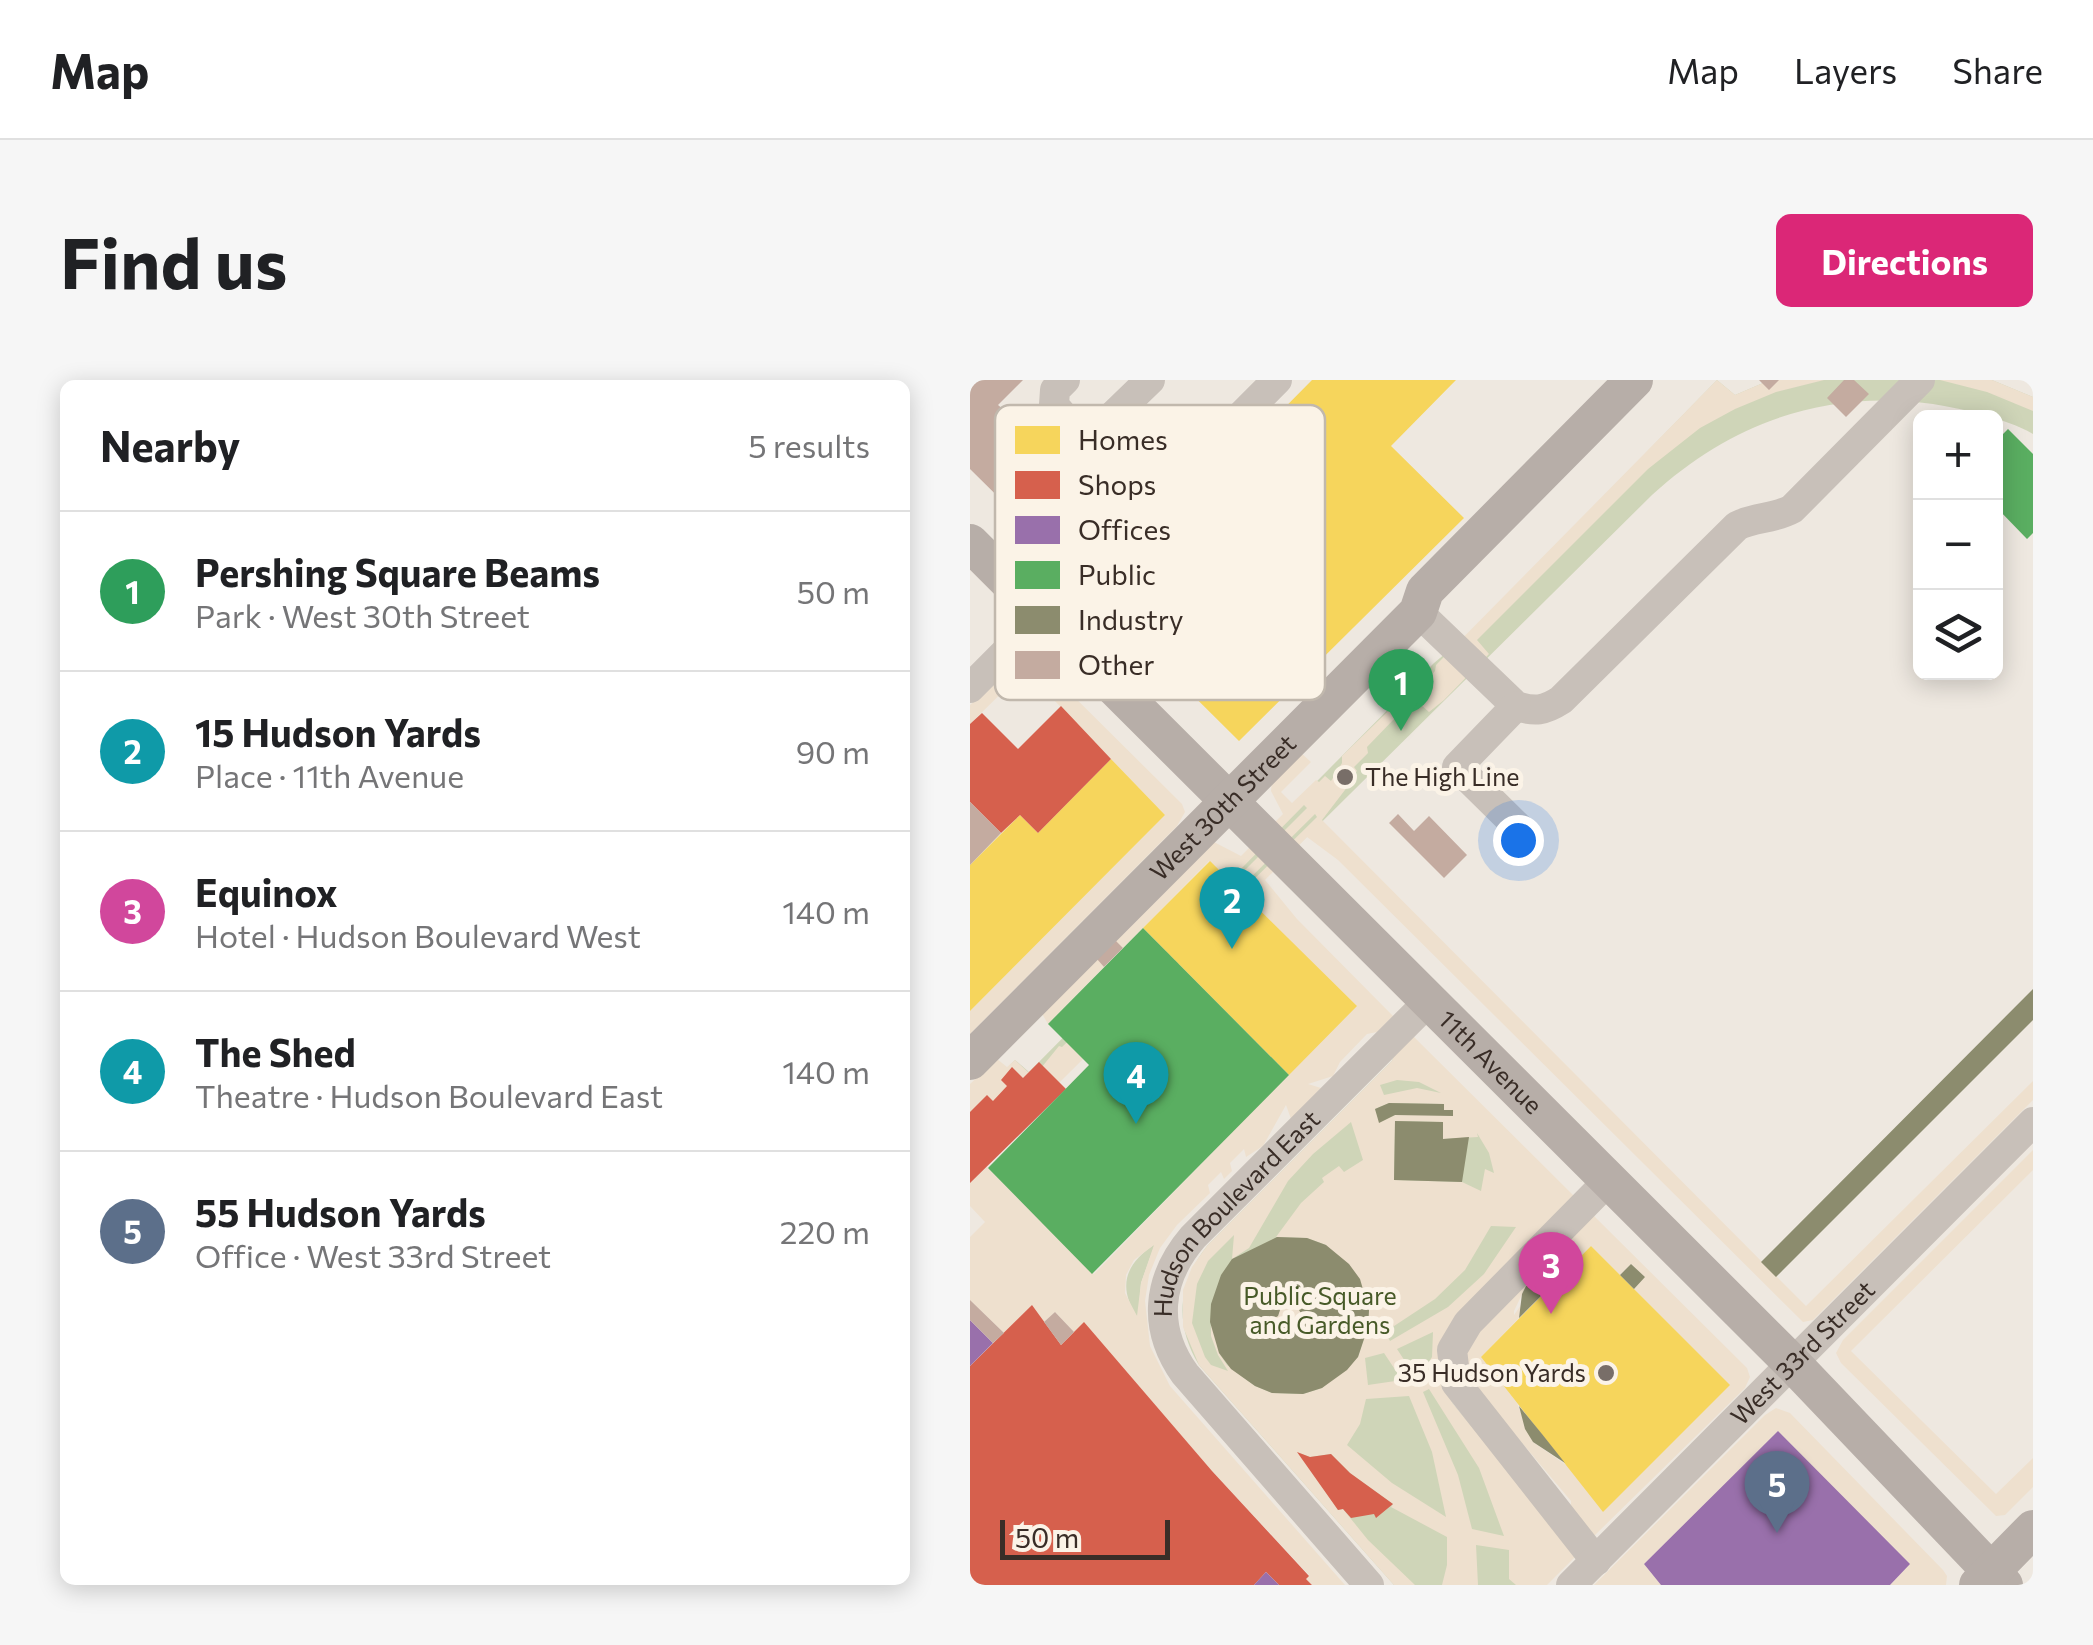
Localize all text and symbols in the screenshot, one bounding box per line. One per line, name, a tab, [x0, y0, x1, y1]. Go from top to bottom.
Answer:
text: Map	[50, 40, 149, 99]
text: Map	[1667, 48, 1739, 91]
text: Layers	[1794, 48, 1897, 91]
text: Share	[1952, 48, 2043, 91]
button: Directions	[1776, 214, 2033, 307]
text: Find us	[60, 218, 287, 303]
legend	[995, 405, 1325, 700]
map controls	[1913, 410, 2003, 680]
button: +	[1913, 410, 2003, 500]
text: Nearby	[100, 419, 240, 471]
text: Homes	[1078, 422, 1168, 456]
text: 5 results	[748, 425, 870, 465]
text: Shops	[1078, 467, 1156, 501]
button: −	[1913, 500, 2003, 590]
text: Offices	[1078, 512, 1171, 546]
text: Pershing Square Beams	[195, 548, 600, 595]
text: Public	[1078, 557, 1156, 591]
text: 1	[125, 571, 140, 611]
text: 50 m	[797, 571, 870, 611]
button: layers	[1913, 590, 2003, 680]
text: Park · West 30th Street	[195, 595, 530, 635]
text: Industry	[1078, 602, 1184, 636]
text: Other	[1078, 647, 1154, 681]
pin: 1	[1368, 648, 1434, 731]
text: 15 Hudson Yards	[195, 708, 481, 755]
street label: West 30th Street	[1143, 728, 1301, 886]
text: 2	[123, 731, 142, 771]
text: 90 m	[796, 731, 870, 771]
text: Place · 11th Avenue	[195, 755, 464, 795]
place label: The High Line	[1365, 761, 1519, 791]
marker: The High Line	[1334, 766, 1356, 788]
your location	[1493, 815, 1544, 866]
pin: 2	[1200, 866, 1264, 949]
text: Equinox	[195, 868, 338, 915]
text: 3	[123, 891, 142, 931]
text: 140 m	[782, 891, 870, 931]
text: Hotel · Hudson Boulevard West	[195, 915, 641, 955]
street label: 11th Avenue	[1433, 1003, 1549, 1119]
text: The Shed	[195, 1028, 356, 1075]
pin: 4	[1104, 1042, 1168, 1124]
text: 4	[123, 1051, 142, 1091]
text: 140 m	[782, 1051, 870, 1091]
text: Theatre · Hudson Boulevard East	[195, 1075, 663, 1115]
street label: Hudson Boulevard East	[1147, 1103, 1325, 1318]
text: 55 Hudson Yards	[195, 1188, 486, 1235]
text: 5	[123, 1211, 142, 1251]
text: 220 m	[780, 1211, 870, 1251]
pin: 3	[1518, 1232, 1584, 1314]
text: Office · West 33rd Street	[195, 1235, 551, 1275]
street label: West 33rd Street	[1724, 1274, 1880, 1430]
park label: Public Square and Gardens	[1243, 1280, 1397, 1339]
place label: 35 Hudson Yards	[1398, 1357, 1586, 1387]
marker: 35 Hudson Yards	[1595, 1362, 1617, 1384]
pin: 5	[1744, 1450, 1810, 1533]
scale bar	[1000, 1515, 1170, 1560]
text: 50 m	[1015, 1520, 1079, 1554]

